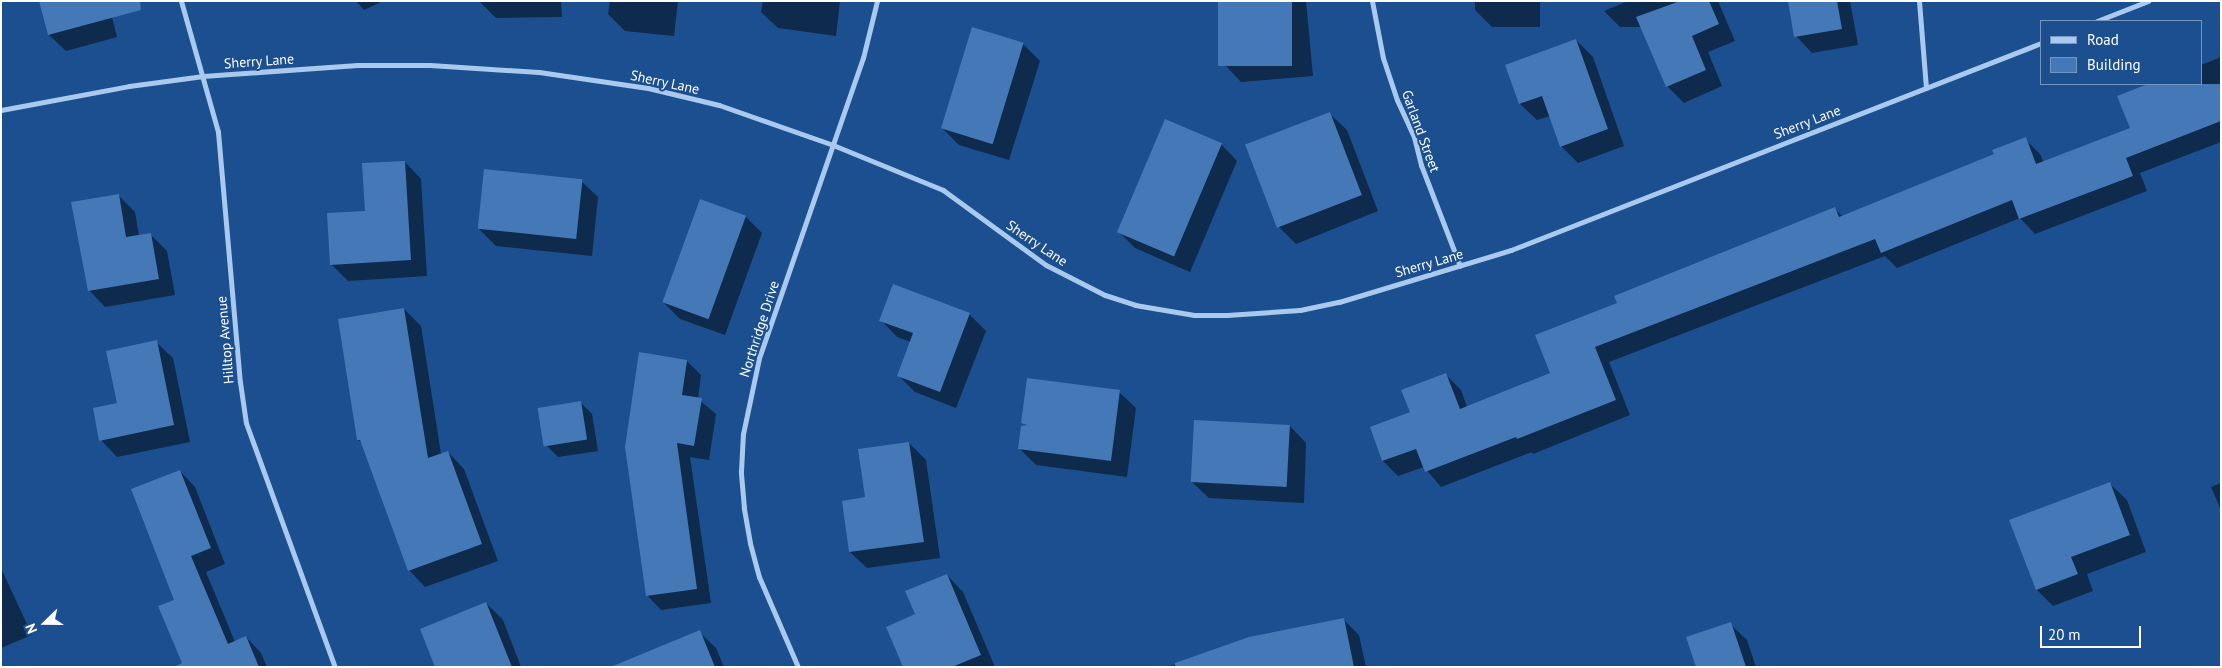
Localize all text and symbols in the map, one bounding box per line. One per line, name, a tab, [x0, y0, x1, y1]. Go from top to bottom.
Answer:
legend	[2040, 20, 2202, 85]
text: Road	[2087, 30, 2119, 49]
street label: Sherry Lane	[223, 50, 295, 72]
text: Building	[2087, 55, 2141, 74]
street label: Sherry Lane	[629, 66, 701, 98]
street label: Garland Street	[1398, 88, 1444, 174]
street label: Sherry Lane	[1771, 101, 1843, 143]
street label: Sherry Lane	[1003, 216, 1071, 270]
street label: Sherry Lane	[1393, 245, 1465, 281]
street label: Northridge Drive	[736, 279, 782, 379]
street label: Hilltop Avenue	[213, 295, 237, 385]
north arrow	[20, 598, 70, 648]
scale bar	[2042, 616, 2143, 648]
text: N	[21, 621, 41, 636]
text: 20 m	[2048, 625, 2081, 644]

